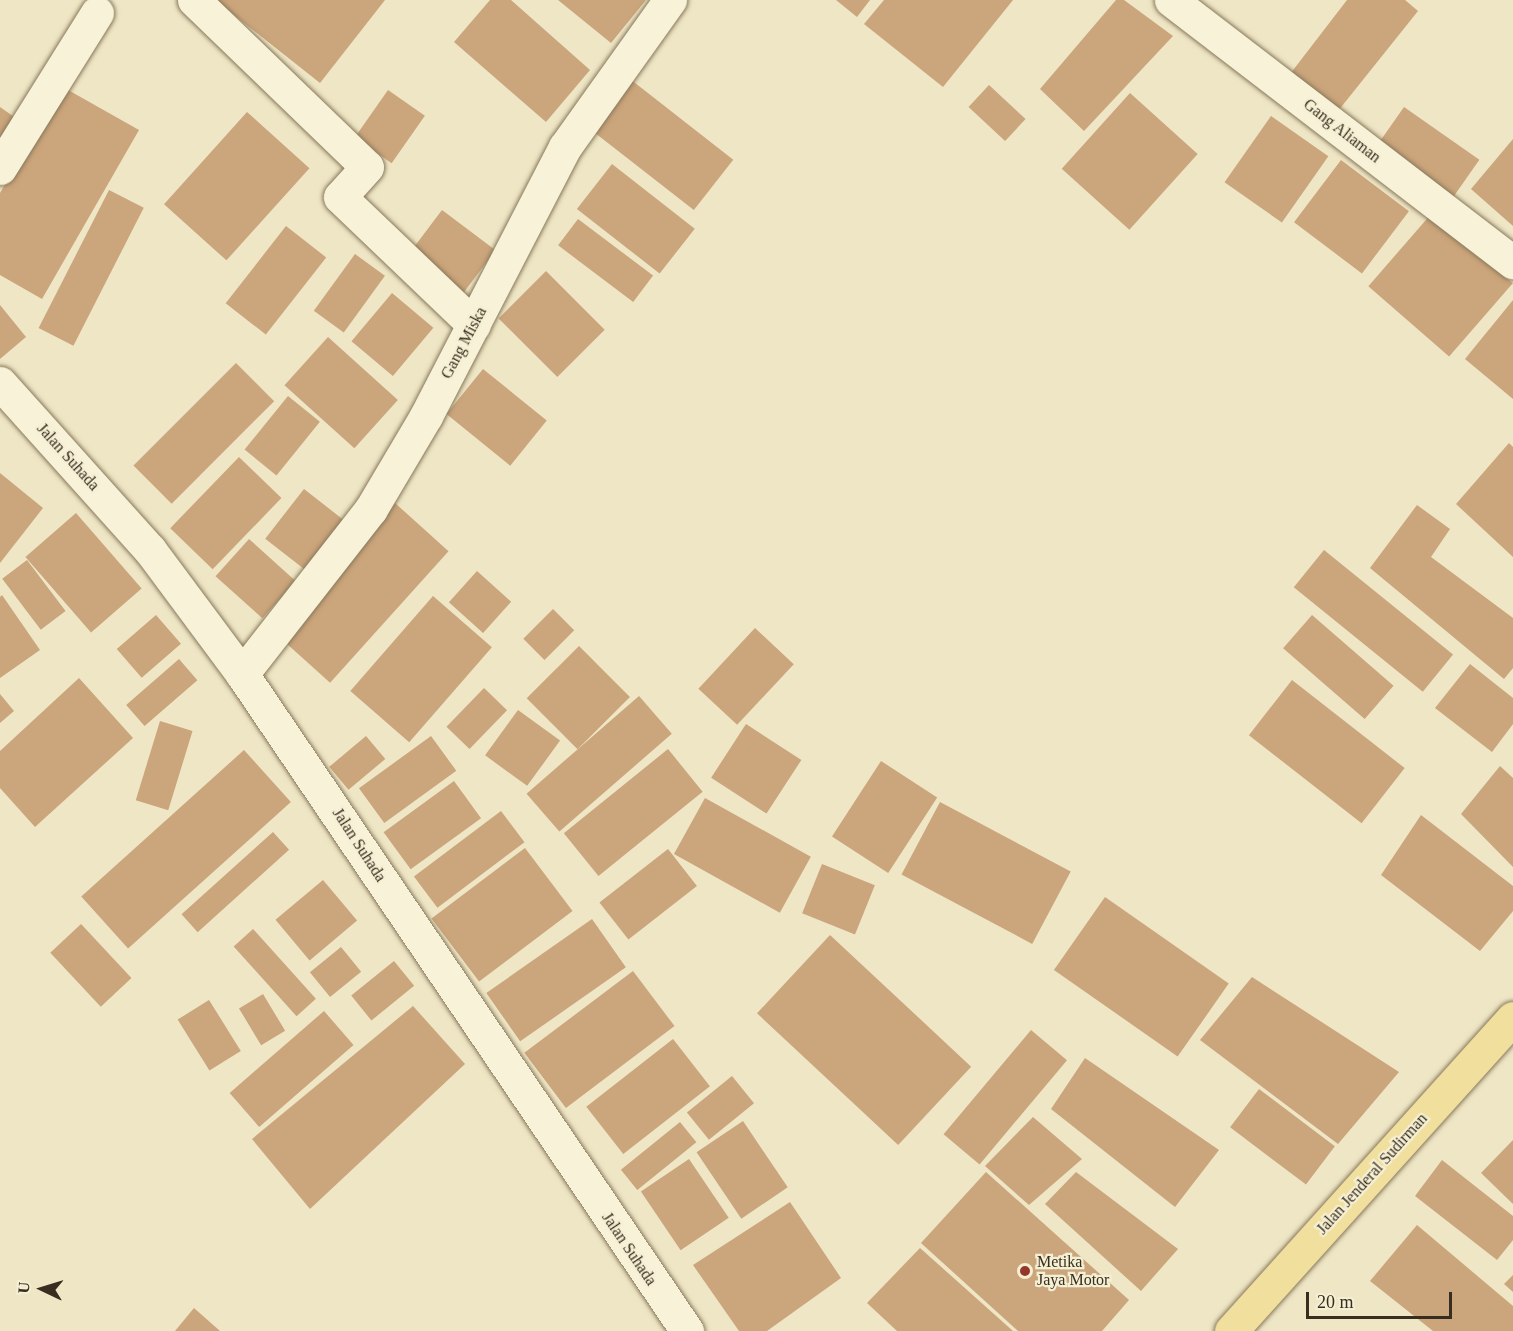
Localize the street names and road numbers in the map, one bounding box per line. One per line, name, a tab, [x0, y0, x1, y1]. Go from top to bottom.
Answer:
street label: Gang Aliaman	[1299, 95, 1385, 167]
street label: Gang Miska	[437, 304, 491, 382]
street label: Jalan Suhada	[33, 419, 103, 495]
street label: Jalan Suhada	[328, 805, 390, 885]
street label: Jalan Jenderal Sudirman	[1313, 1109, 1431, 1239]
street label: Jalan Suhada	[598, 1209, 660, 1289]

